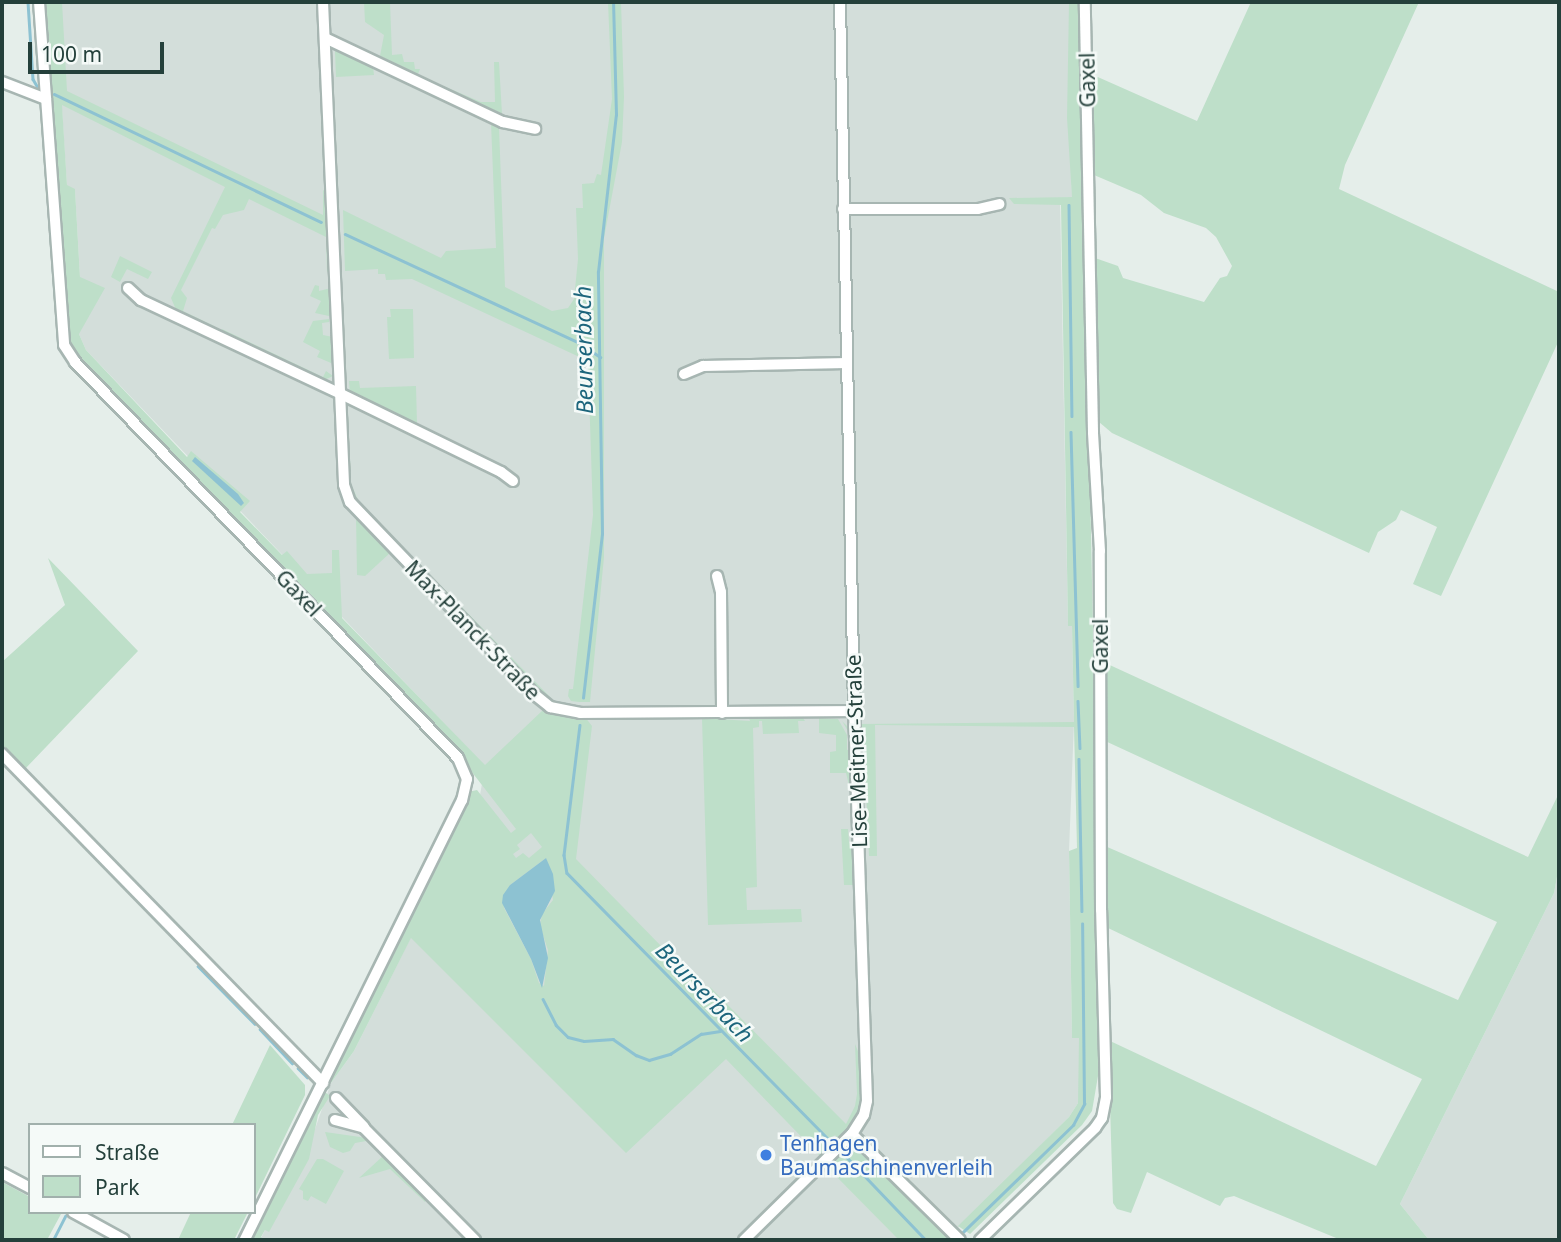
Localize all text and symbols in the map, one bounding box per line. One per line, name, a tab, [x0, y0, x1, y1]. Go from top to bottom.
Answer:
scale bar	[32, 28, 168, 72]
text: 100 m	[41, 40, 102, 68]
street label: Gaxel	[1074, 52, 1100, 108]
water label: Beurserbach	[568, 286, 598, 414]
street label: Max-Planck-Straße	[400, 555, 546, 705]
street label: Gaxel	[271, 564, 327, 622]
street label: Gaxel	[1087, 618, 1113, 674]
street label: Lise-Meitner-Straße	[840, 654, 872, 848]
water label: Beurserbach	[650, 936, 760, 1048]
legend	[28, 1123, 256, 1214]
place label: Tenhagen Baumaschinenverleih	[780, 1130, 993, 1180]
text: Straße	[95, 1138, 159, 1166]
marker: Tenhagen Baumaschinenverleih	[758, 1147, 774, 1163]
text: Park	[95, 1173, 139, 1201]

